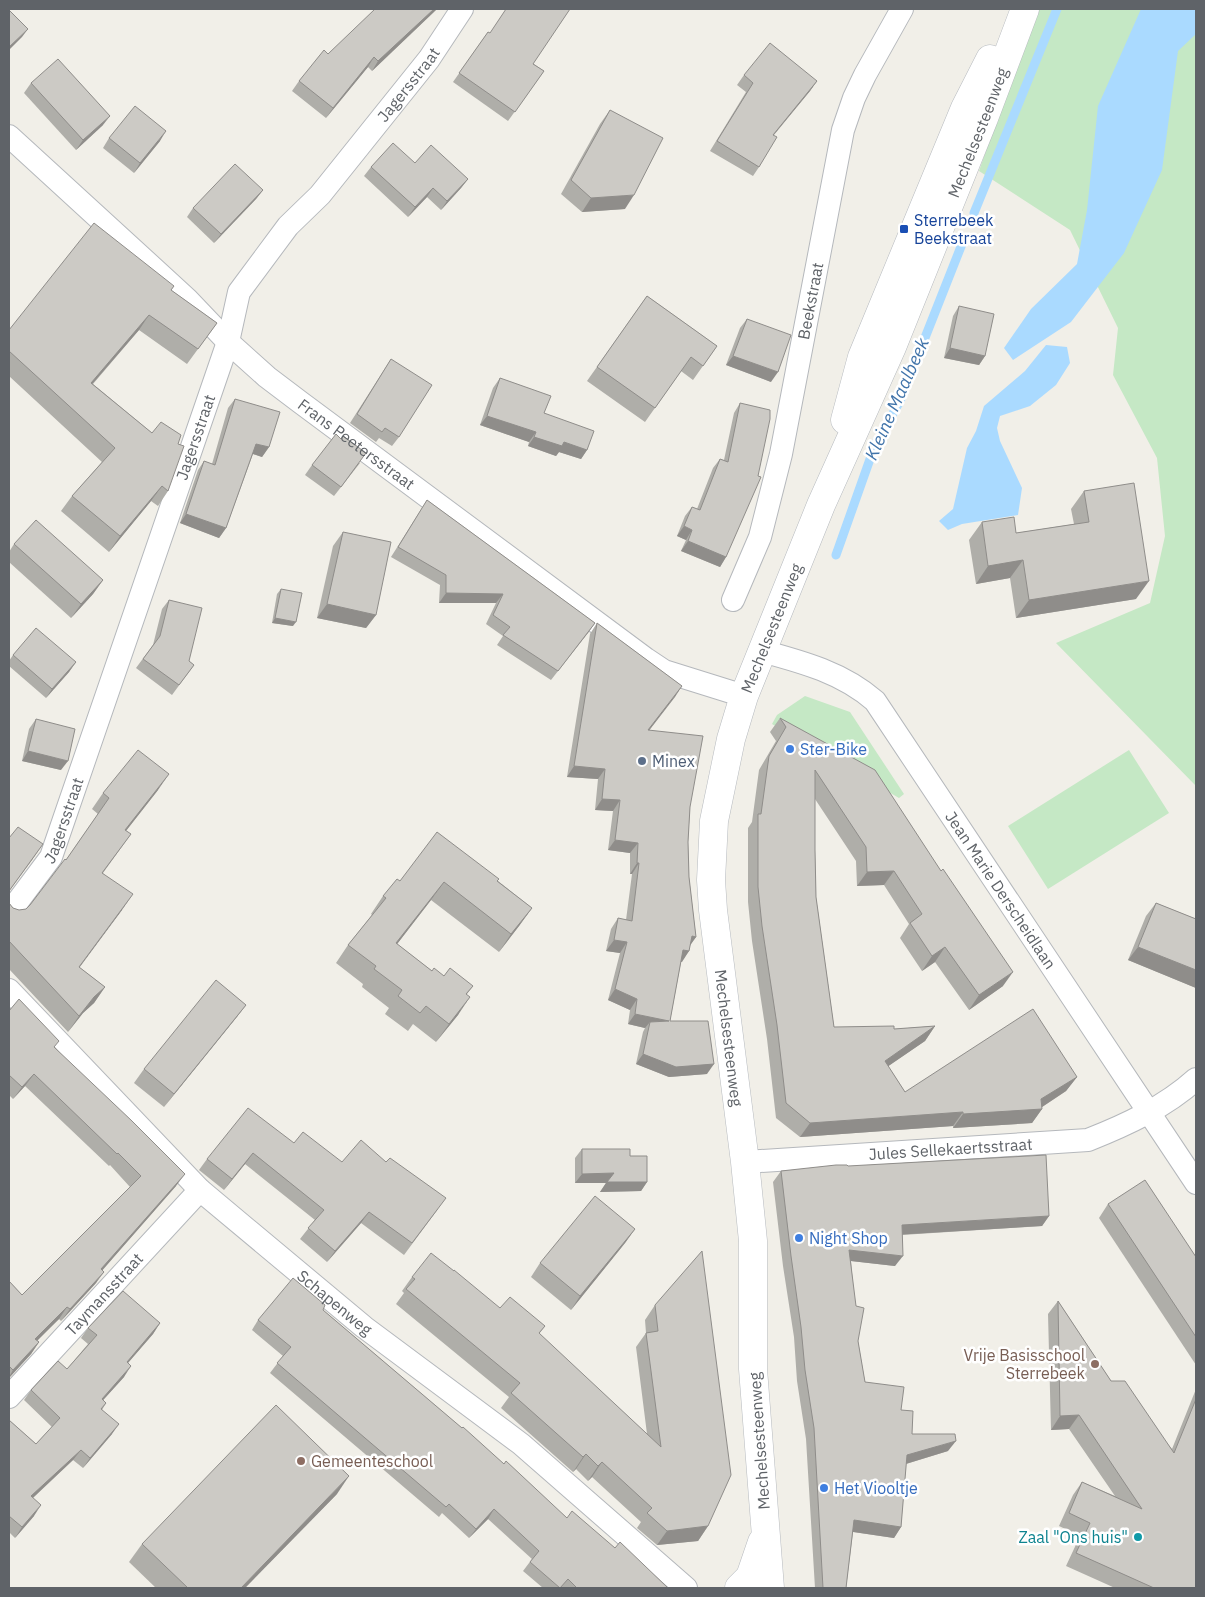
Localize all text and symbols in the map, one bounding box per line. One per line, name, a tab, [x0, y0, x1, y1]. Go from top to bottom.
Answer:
street label: Jagersstraat	[373, 44, 444, 126]
street label: Mechelsesteenweg	[943, 64, 1012, 200]
place label: Sterrebeek Beekstraat	[914, 210, 994, 248]
marker: Sterrebeek Beekstraat	[898, 223, 910, 235]
street label: Beekstraat	[793, 261, 827, 341]
water label: Kleine Maalbeek	[859, 334, 934, 463]
street label: Jagersstraat	[171, 392, 219, 483]
street label: Frans Peetersstraat	[294, 394, 419, 494]
street label: Mechelsesteenweg	[736, 560, 807, 696]
place label: Ster-Bike	[800, 739, 867, 759]
marker: Ster-Bike	[784, 743, 796, 755]
place label: Minex	[652, 751, 695, 771]
marker: Minex	[636, 755, 648, 767]
street label: Jagersstraat	[40, 775, 88, 868]
street label: Jean Marie Derscheidlaan	[941, 807, 1061, 973]
street label: Mechelsesteenweg	[711, 968, 747, 1108]
street label: Jules Sellekaertsstraat	[868, 1134, 1033, 1164]
place label: Night Shop	[809, 1228, 888, 1248]
marker: Night Shop	[793, 1232, 805, 1244]
street label: Taymansstraat	[61, 1249, 147, 1340]
street label: Schapenweg	[293, 1265, 376, 1340]
place label: Vrije Basisschool Sterrebeek	[963, 1345, 1086, 1383]
marker: Vrije Basisschool Sterrebeek	[1089, 1358, 1101, 1370]
street label: Mechelsesteenweg	[744, 1371, 774, 1510]
place label: Gemeenteschool	[311, 1451, 433, 1471]
marker: Gemeenteschool	[295, 1455, 307, 1467]
place label: Het Viooltje	[834, 1478, 918, 1498]
marker: Het Viooltje	[818, 1482, 830, 1494]
place label: Zaal "Ons huis"	[1018, 1527, 1128, 1547]
marker: Zaal "Ons huis"	[1132, 1531, 1144, 1543]

